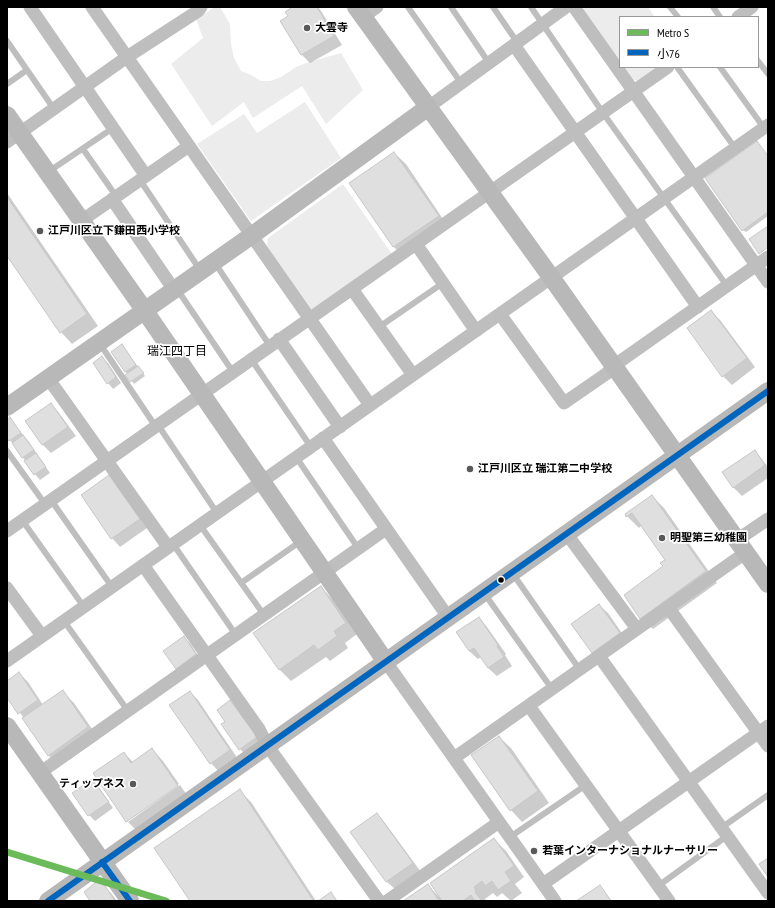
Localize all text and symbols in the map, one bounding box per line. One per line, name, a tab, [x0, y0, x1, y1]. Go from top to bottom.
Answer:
legend	[619, 16, 759, 68]
place label: 大雲寺	[315, 21, 348, 35]
marker: 大雲寺	[302, 23, 312, 33]
text: Metro S	[657, 25, 689, 40]
text: 小76	[657, 46, 680, 61]
place label: 江戸川区立下鎌田西小学校	[48, 224, 180, 238]
marker: 江戸川区立下鎌田西小学校	[35, 226, 45, 236]
district label: 瑞江四丁目	[147, 345, 207, 359]
place label: 江戸川区立 瑞江第二中学校	[478, 462, 612, 476]
marker: 江戸川区立 瑞江第二中学校	[465, 464, 475, 474]
place label: 明聖第三幼稚園	[670, 531, 747, 545]
marker: 明聖第三幼稚園	[657, 533, 667, 543]
unlabelled marker	[496, 575, 506, 585]
place label: ティップネス	[59, 777, 125, 791]
marker: ティップネス	[128, 779, 138, 789]
place label: 若葉インターナショナルナーサリー	[542, 844, 718, 858]
marker: 若葉インターナショナルナーサリー	[529, 846, 539, 856]

